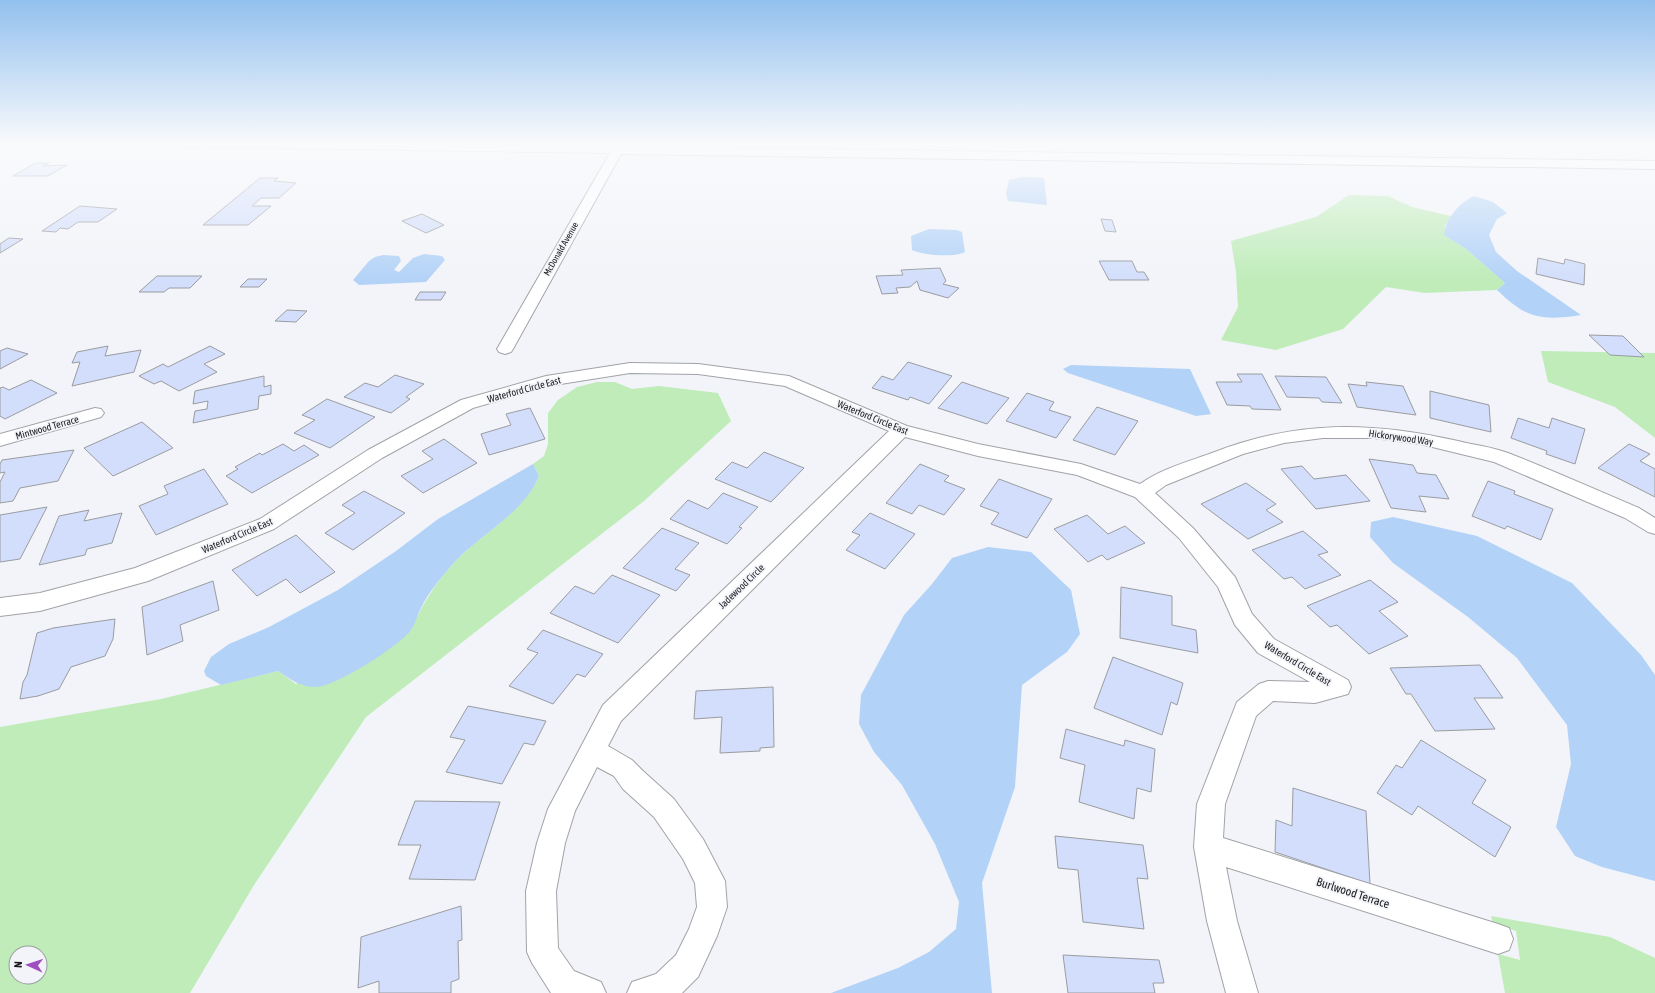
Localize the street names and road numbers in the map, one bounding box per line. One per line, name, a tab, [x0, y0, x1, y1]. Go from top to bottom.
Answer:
street label: McDonald Avenue	[542, 221, 580, 277]
street label: Waterford Circle East	[486, 374, 562, 405]
street label: Waterford Circle East	[836, 398, 910, 437]
street label: Mintwood Terrace	[14, 413, 80, 442]
street label: Hickorywood Way	[1368, 428, 1434, 447]
street label: Waterford Circle East	[200, 516, 274, 555]
street label: Jadewood Circle	[716, 562, 767, 611]
street label: Waterford Circle East	[1263, 639, 1333, 688]
street label: Burlwood Terrace	[1315, 875, 1391, 911]

